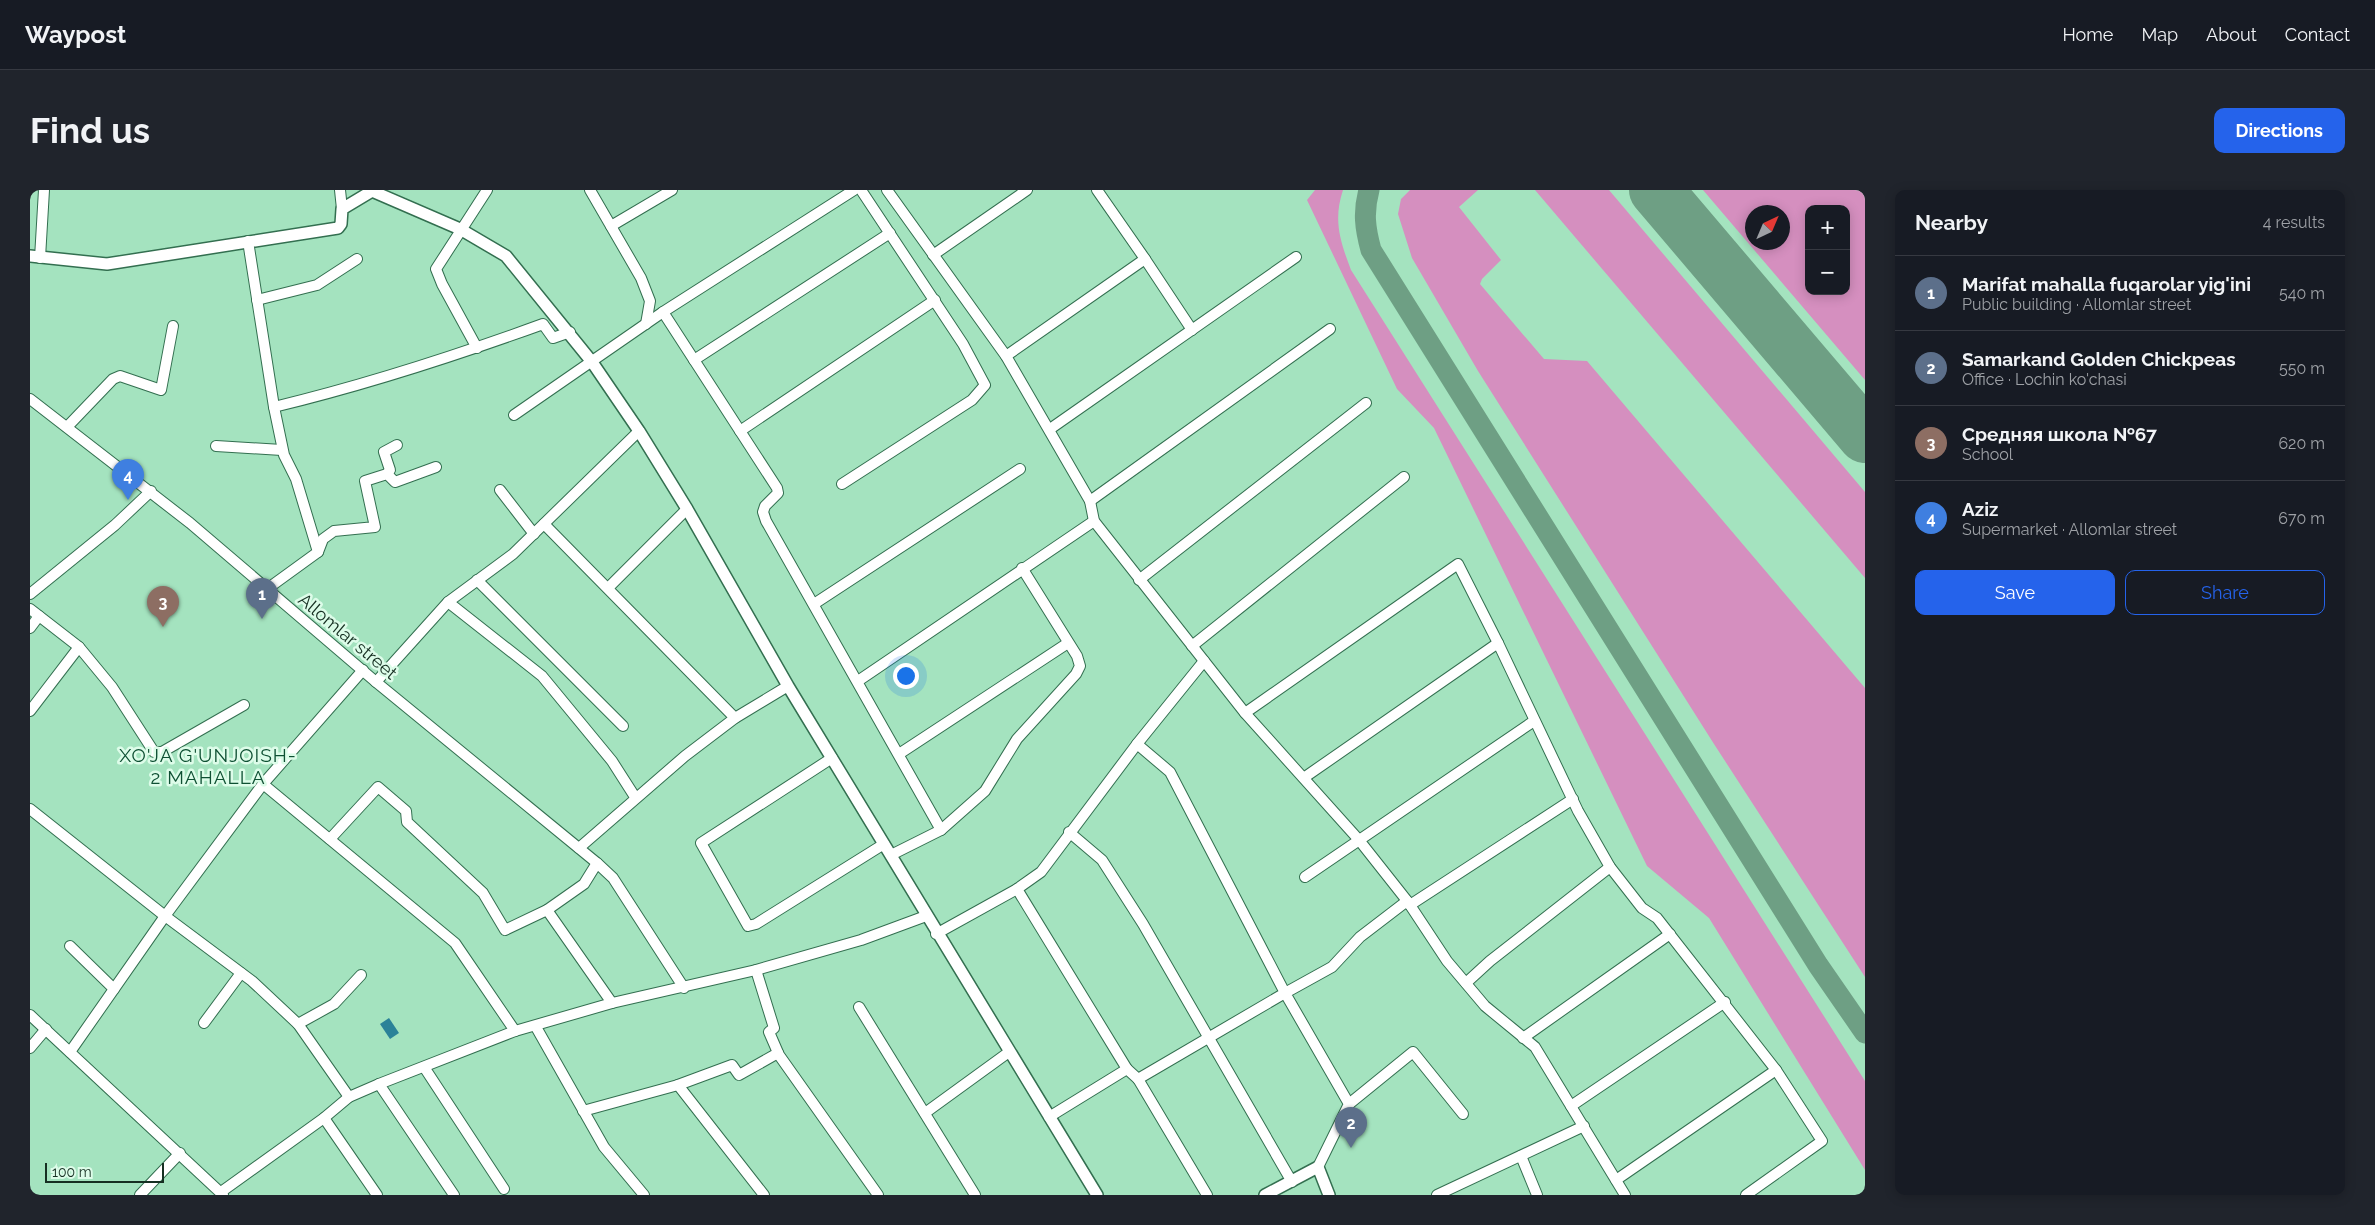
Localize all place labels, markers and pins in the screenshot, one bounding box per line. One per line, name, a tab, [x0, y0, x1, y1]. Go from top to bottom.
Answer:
pin: 4	[112, 459, 144, 500]
pin: 1	[246, 578, 278, 619]
pin: 3	[147, 586, 179, 627]
pin: 2	[1335, 1107, 1367, 1148]

